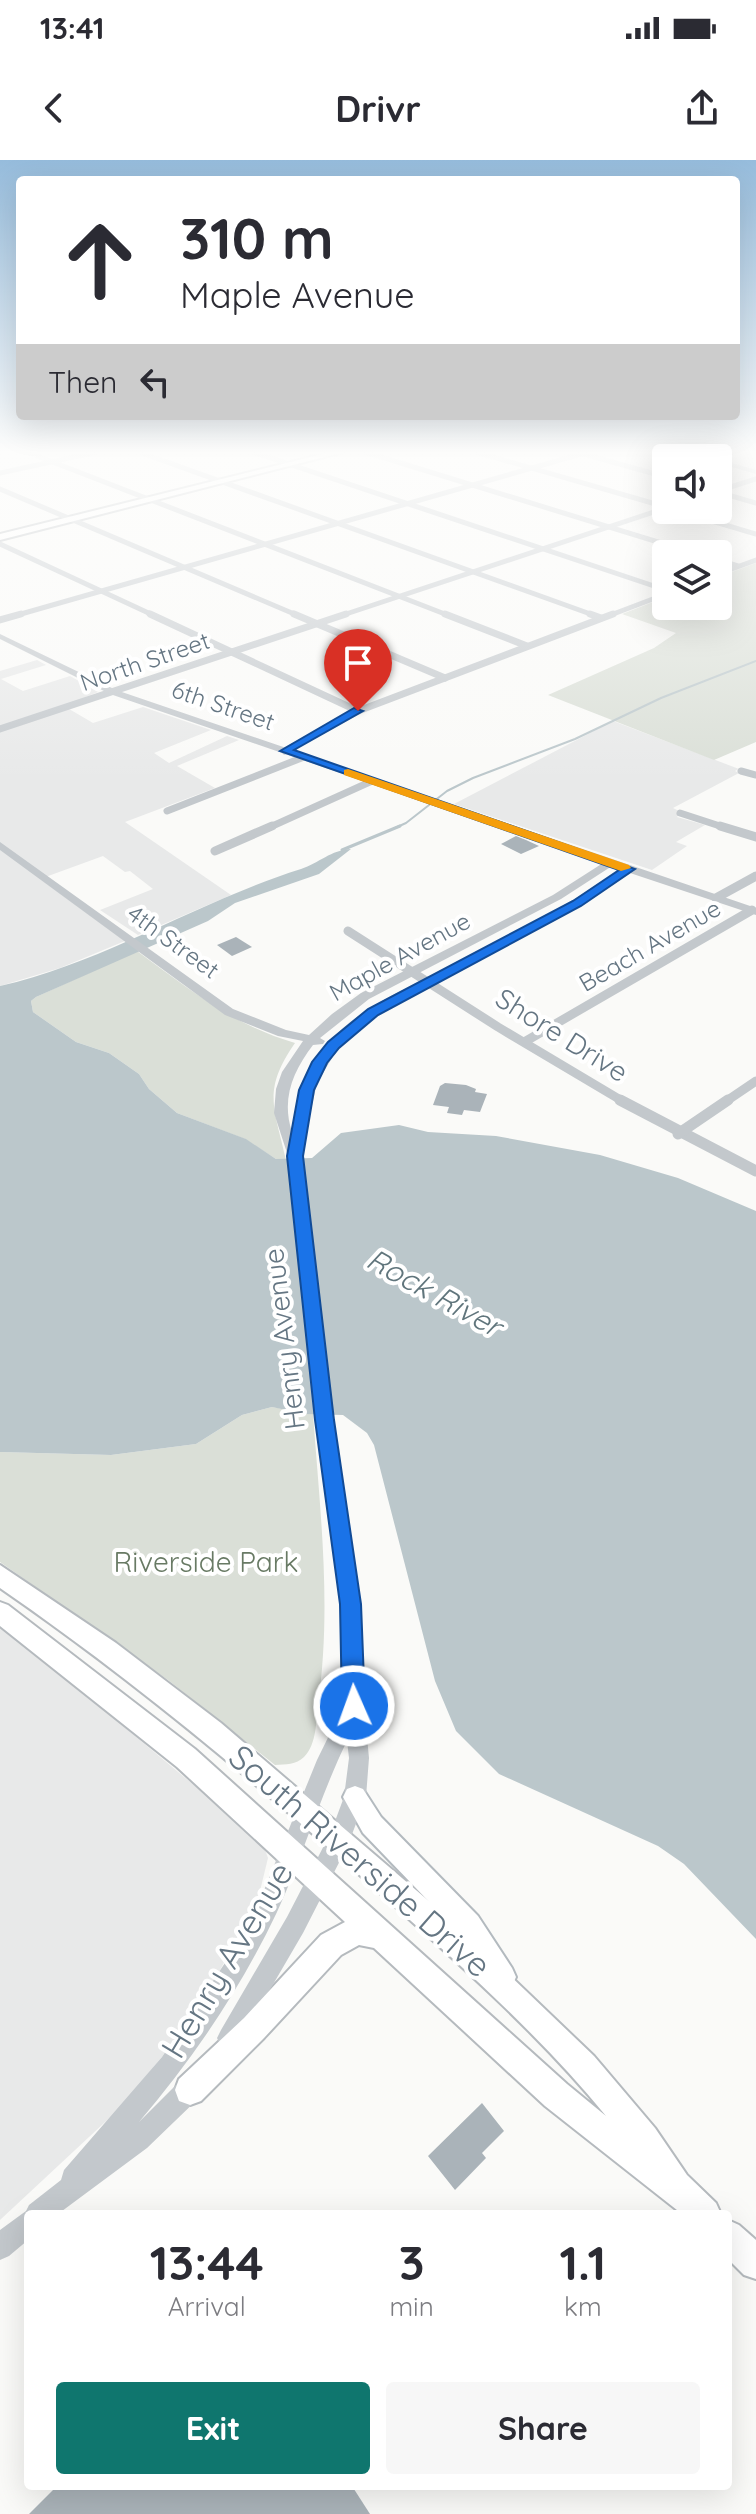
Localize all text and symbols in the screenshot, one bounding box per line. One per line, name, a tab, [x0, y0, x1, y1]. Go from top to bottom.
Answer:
text: 13:41	[40, 9, 104, 47]
icon: back	[32, 86, 76, 130]
text: Drivr	[335, 86, 421, 131]
icon: share	[680, 86, 724, 130]
text: 310 m	[180, 203, 334, 273]
icon: ahead	[48, 208, 152, 312]
text: Maple Avenue	[180, 272, 415, 317]
icon: left	[133, 360, 177, 404]
text: Then	[48, 363, 117, 401]
map controls	[652, 444, 732, 620]
button: sound	[652, 444, 732, 524]
button: layers	[652, 540, 732, 620]
street label: North Street	[76, 625, 213, 697]
pin	[324, 629, 392, 711]
icon: arrive	[336, 641, 380, 685]
street label: 6th Street	[168, 673, 279, 737]
street label: Beach Avenue	[573, 893, 726, 998]
street label: 4th Street	[122, 898, 226, 985]
street label: Maple Avenue	[324, 905, 475, 1007]
street label: Shore Drive	[490, 980, 635, 1089]
water label: Rock River	[360, 1239, 512, 1346]
street label: Henry Avenue	[255, 1246, 312, 1432]
park label: Riverside Park	[114, 1544, 298, 1579]
position arrow	[312, 1664, 396, 1748]
street label: South Riverside Drive	[220, 1735, 500, 1986]
street label: Henry Avenue	[151, 1854, 302, 2066]
text: 13:44	[150, 2232, 264, 2292]
text: 3	[399, 2232, 424, 2292]
text: 1.1	[559, 2232, 606, 2292]
text: Arrival	[168, 2290, 246, 2323]
text: min	[389, 2290, 434, 2323]
text: km	[564, 2290, 602, 2323]
button: Exit	[56, 2382, 370, 2474]
button: Share	[386, 2382, 700, 2474]

